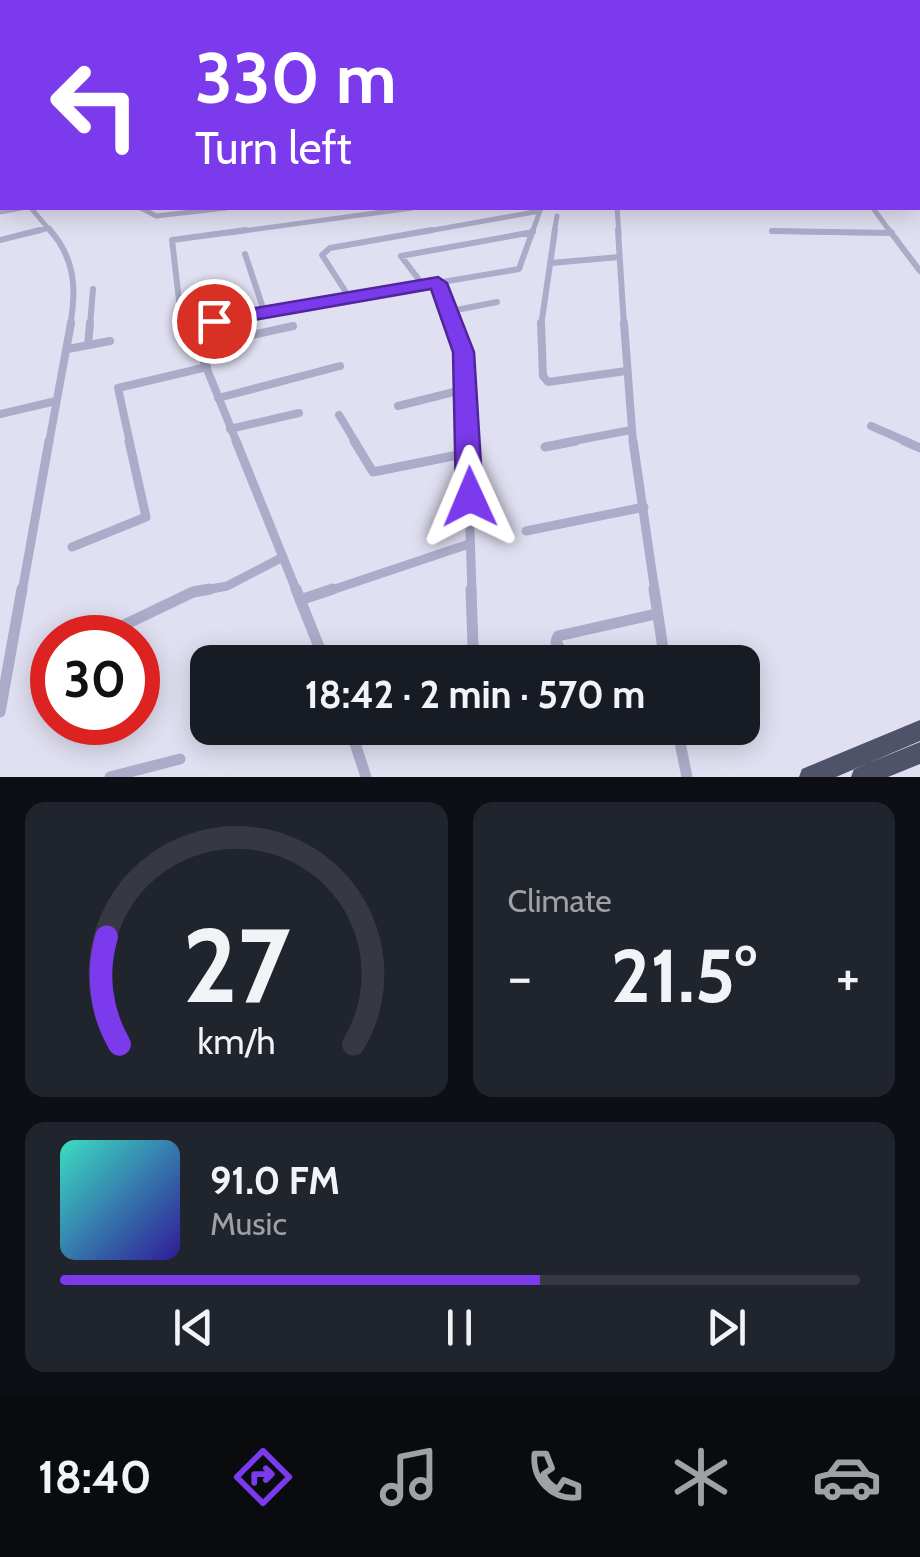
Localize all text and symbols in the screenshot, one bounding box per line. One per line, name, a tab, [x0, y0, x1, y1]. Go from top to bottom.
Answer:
text: 330 m	[195, 35, 396, 121]
icon: left	[30, 40, 160, 170]
text: Turn left	[195, 121, 352, 175]
pin	[172, 279, 257, 364]
icon: arrive	[187, 294, 242, 349]
position arrow	[418, 445, 522, 549]
speed limit sign: 30	[30, 615, 160, 745]
text: 18:42 · 2 min · 570 m	[305, 671, 645, 718]
text: Climate	[508, 881, 612, 920]
text: 27	[182, 902, 290, 1028]
text: 21.5°	[611, 930, 757, 1021]
text: −	[508, 943, 532, 1010]
text: +	[836, 943, 860, 1010]
text: km/h	[197, 1020, 275, 1063]
text: 91.0 FM	[210, 1157, 340, 1204]
text: Music	[210, 1204, 287, 1243]
icon: previous	[166, 1300, 221, 1355]
icon: pause	[432, 1300, 487, 1355]
icon: next	[699, 1300, 754, 1355]
icon: directions	[228, 1442, 298, 1512]
icon: music	[374, 1442, 444, 1512]
icon: phone	[520, 1442, 590, 1512]
icon: climate	[666, 1442, 736, 1512]
icon: car	[812, 1442, 882, 1512]
text: 18:40	[38, 1450, 152, 1504]

